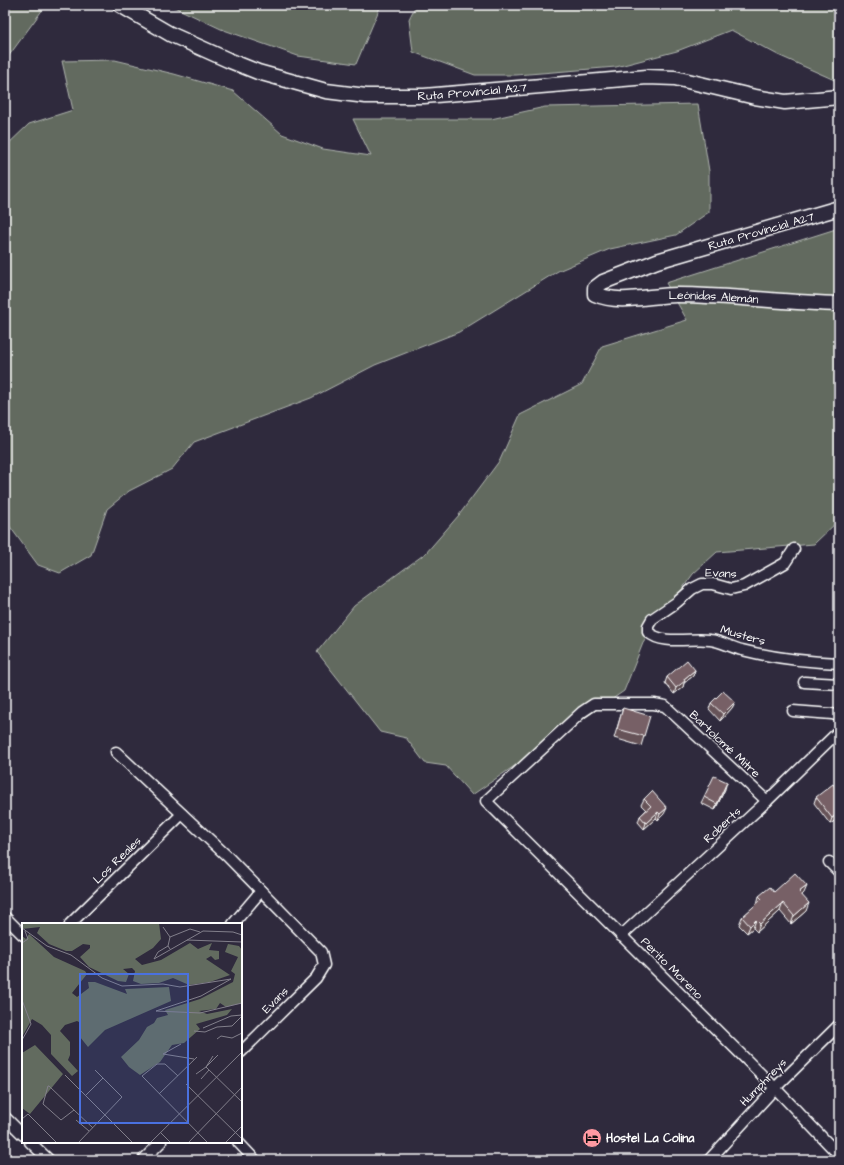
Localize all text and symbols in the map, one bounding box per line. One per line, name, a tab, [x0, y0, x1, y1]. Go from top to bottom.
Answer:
street label: Ruta Provincial A27	[418, 79, 528, 105]
street label: Ruta Provincial A27	[706, 208, 817, 255]
street label: Leónidas Alemán	[668, 287, 759, 308]
street label: Evans	[705, 564, 737, 583]
street label: Musters	[718, 621, 767, 650]
street label: Bartolomé Mitre	[685, 707, 764, 782]
street label: Roberts	[700, 803, 745, 847]
street label: Los Reales	[89, 833, 145, 888]
inset map	[22, 923, 242, 1143]
street label: Perito Moreno	[637, 934, 707, 1003]
street label: Evans	[258, 983, 292, 1017]
street label: Humphreys	[736, 1054, 791, 1111]
hotel icon: Hostel La Colina	[581, 1127, 603, 1149]
place label: Hostel La Colina	[606, 1130, 695, 1147]

